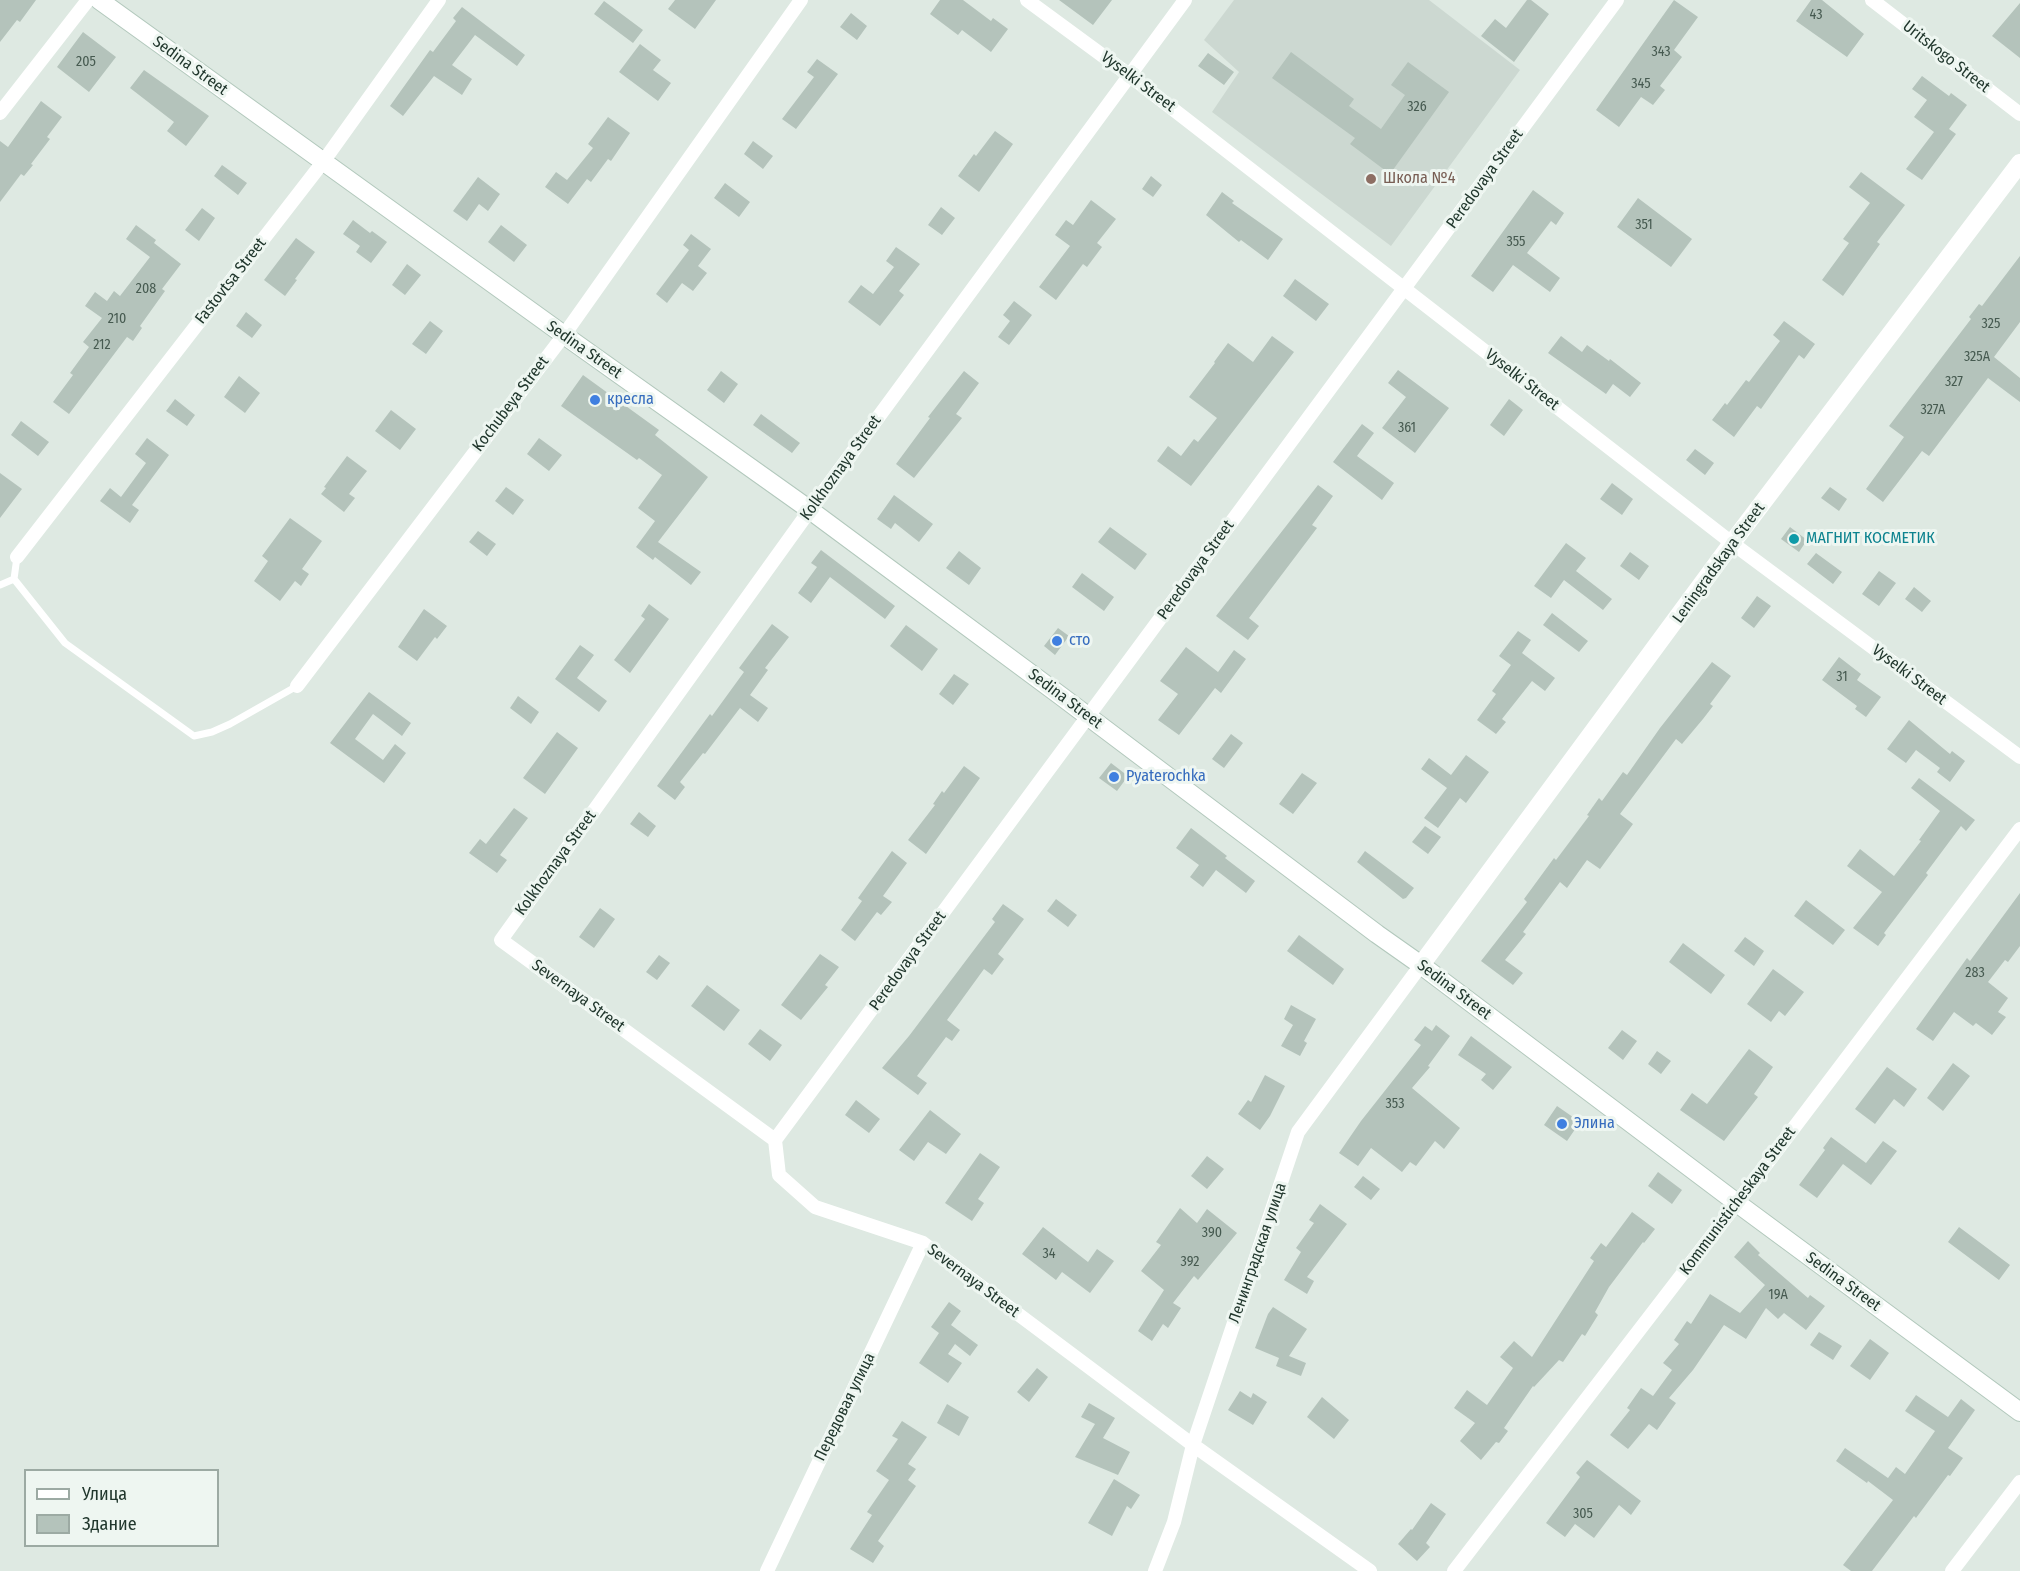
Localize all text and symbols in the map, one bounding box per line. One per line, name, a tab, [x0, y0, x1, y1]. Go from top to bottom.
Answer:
house number: 43	[1810, 7, 1822, 23]
street label: Uritskogo Street	[1898, 17, 1994, 97]
street label: Sedina Street	[149, 32, 231, 100]
house number: 343	[1651, 44, 1671, 60]
street label: Vyselki Street	[1097, 48, 1179, 116]
house number: 205	[76, 54, 96, 70]
house number: 345	[1631, 76, 1651, 92]
house number: 326	[1407, 99, 1427, 115]
street label: Peredovaya Street	[1443, 126, 1527, 232]
place label: Школа №4	[1383, 169, 1455, 189]
marker: Школа №4	[1364, 172, 1378, 186]
house number: 351	[1635, 217, 1653, 233]
street label: Fastovtsa Street	[191, 234, 271, 328]
house number: 355	[1506, 234, 1526, 250]
house number: 208	[136, 281, 156, 297]
house number: 210	[108, 311, 126, 327]
house number: 325	[1982, 316, 2000, 332]
street label: Sedina Street	[543, 317, 625, 383]
house number: 212	[93, 337, 111, 353]
street label: Vyselki Street	[1481, 345, 1563, 415]
house number: 325А	[1964, 349, 1990, 365]
street label: Kochubeya Street	[469, 352, 553, 456]
house number: 327	[1945, 374, 1963, 390]
place label: кресла	[607, 390, 654, 410]
marker: кресла	[588, 393, 602, 407]
house number: 327А	[1921, 402, 1945, 418]
street label: Kolkhoznaya Street	[796, 412, 886, 524]
house number: 361	[1398, 420, 1416, 436]
street label: Leningradskaya Street	[1669, 499, 1769, 627]
street label: Peredovaya Street	[1154, 517, 1238, 623]
place label: МАГНИТ КОСМЕТИК	[1806, 529, 1935, 549]
marker: МАГНИТ КОСМЕТИК	[1787, 532, 1801, 546]
place label: сто	[1069, 631, 1090, 651]
marker: сто	[1050, 634, 1064, 648]
street label: Vyselki Street	[1868, 641, 1950, 709]
street label: Sedina Street	[1024, 665, 1106, 733]
house number: 31	[1836, 669, 1848, 685]
place label: Pyaterochka	[1126, 767, 1206, 787]
marker: Pyaterochka	[1107, 770, 1121, 784]
street label: Kolkhoznaya Street	[511, 807, 601, 919]
street label: Peredovaya Street	[866, 908, 950, 1014]
street label: Severnaya Street	[528, 956, 628, 1036]
street label: Sedina Street	[1413, 956, 1495, 1024]
house number: 283	[1965, 965, 1985, 981]
house number: 353	[1386, 1096, 1404, 1112]
place label: Элина	[1574, 1114, 1615, 1134]
marker: Элина	[1555, 1117, 1569, 1131]
street label: Kommunisticheskaya Street	[1676, 1123, 1800, 1279]
street label: Ленинградская улица	[1225, 1180, 1291, 1326]
house number: 390	[1202, 1225, 1222, 1241]
street label: Severnaya Street	[923, 1240, 1023, 1322]
house number: 34	[1042, 1246, 1056, 1262]
street label: Sedina Street	[1802, 1248, 1884, 1316]
house number: 392	[1181, 1254, 1199, 1270]
house number: 19А	[1768, 1287, 1788, 1303]
street label: Передовая улица	[811, 1350, 879, 1464]
legend	[24, 1469, 219, 1547]
text: Улица	[82, 1483, 127, 1505]
house number: 305	[1573, 1506, 1593, 1522]
text: Здание	[82, 1513, 137, 1535]

